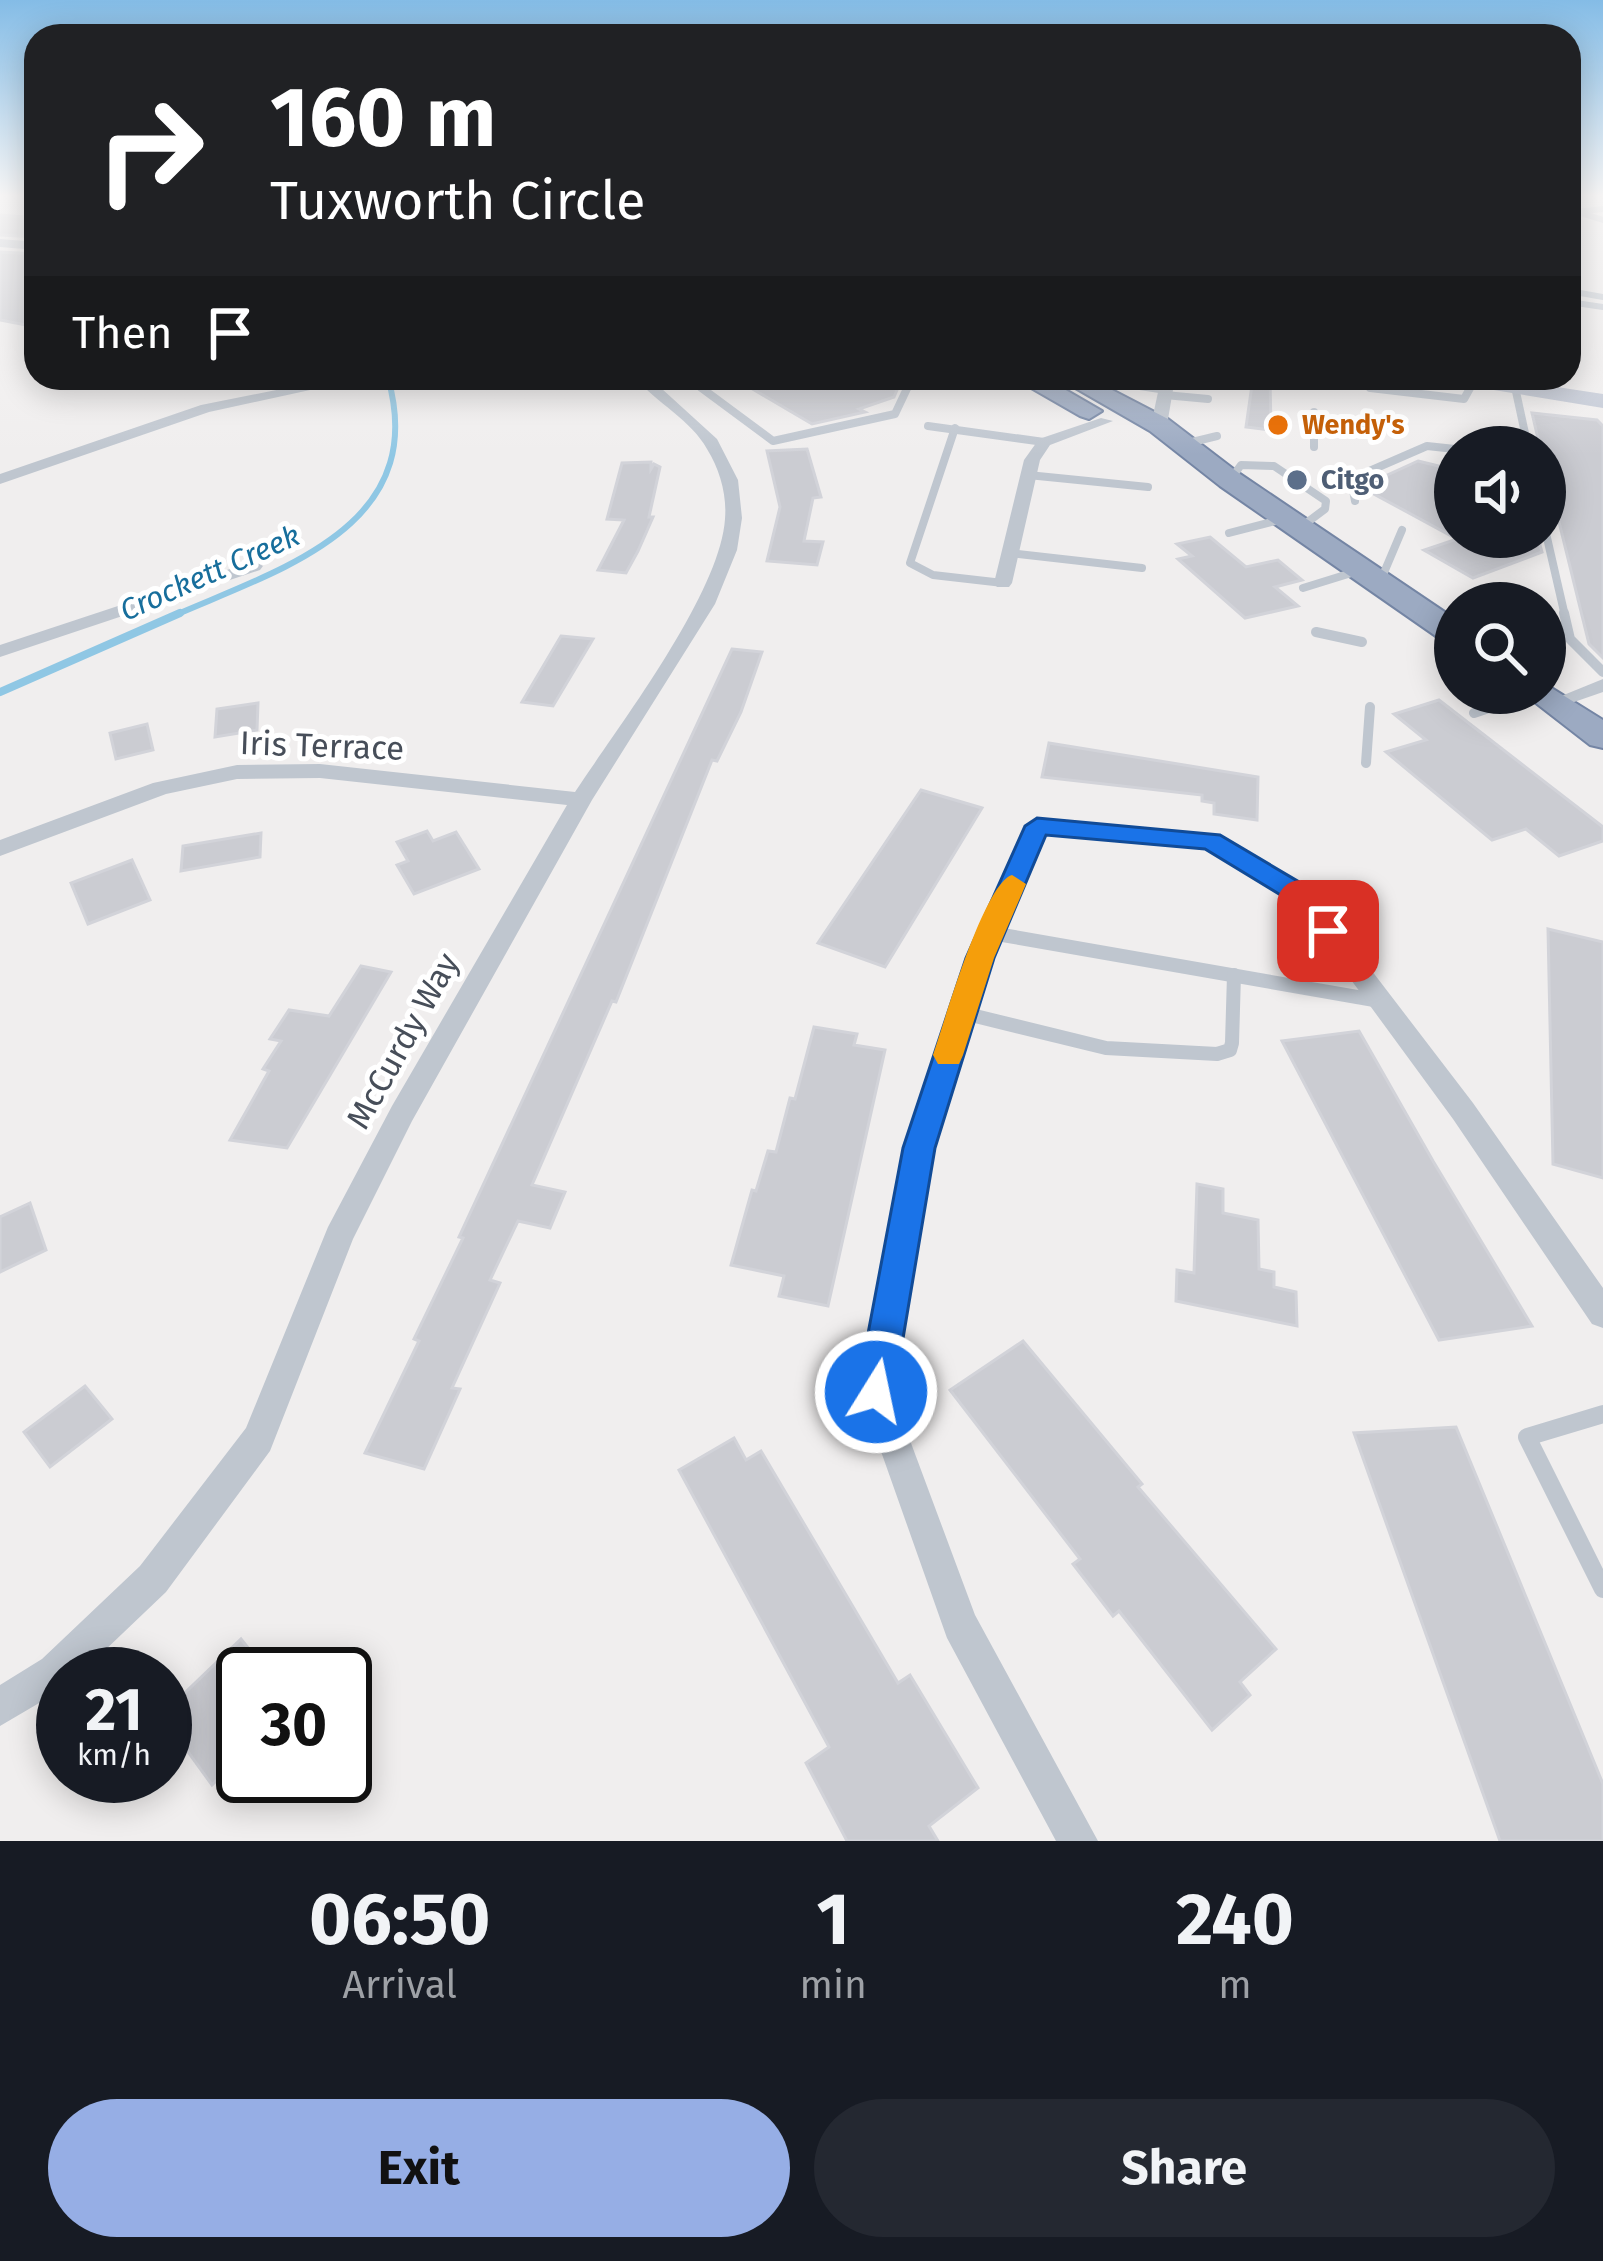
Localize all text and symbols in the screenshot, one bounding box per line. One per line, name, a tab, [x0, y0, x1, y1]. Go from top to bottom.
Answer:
text: 160 m	[270, 67, 496, 168]
icon: right	[72, 72, 228, 228]
text: Tuxworth Circle	[270, 169, 645, 233]
icon: arrive	[197, 300, 263, 366]
text: Then	[72, 306, 173, 360]
place label: Wendy's	[1302, 409, 1404, 441]
marker: Wendy's	[1265, 412, 1291, 438]
map controls	[1434, 426, 1566, 714]
button: sound	[1434, 426, 1566, 558]
place label: Citgo	[1321, 464, 1384, 496]
marker: Citgo	[1284, 467, 1310, 493]
water label: Crockett Creek	[114, 517, 306, 629]
button: search	[1434, 582, 1566, 714]
street label: Iris Terrace	[239, 723, 405, 769]
pin	[1277, 880, 1379, 982]
icon: arrive	[1295, 898, 1361, 964]
street label: McCurdy Way	[338, 946, 468, 1136]
position arrow	[813, 1329, 939, 1455]
speed limit sign: 30	[216, 1647, 372, 1803]
text: 21	[85, 1674, 143, 1746]
text: km/h	[77, 1737, 151, 1773]
text: 06:50	[309, 1877, 490, 1963]
text: 1	[816, 1877, 850, 1963]
text: 240	[1176, 1877, 1294, 1963]
text: Arrival	[343, 1962, 457, 2008]
text: min	[800, 1962, 867, 2008]
text: m	[1218, 1962, 1252, 2008]
button: Exit	[48, 2099, 790, 2237]
button: Share	[814, 2099, 1555, 2237]

